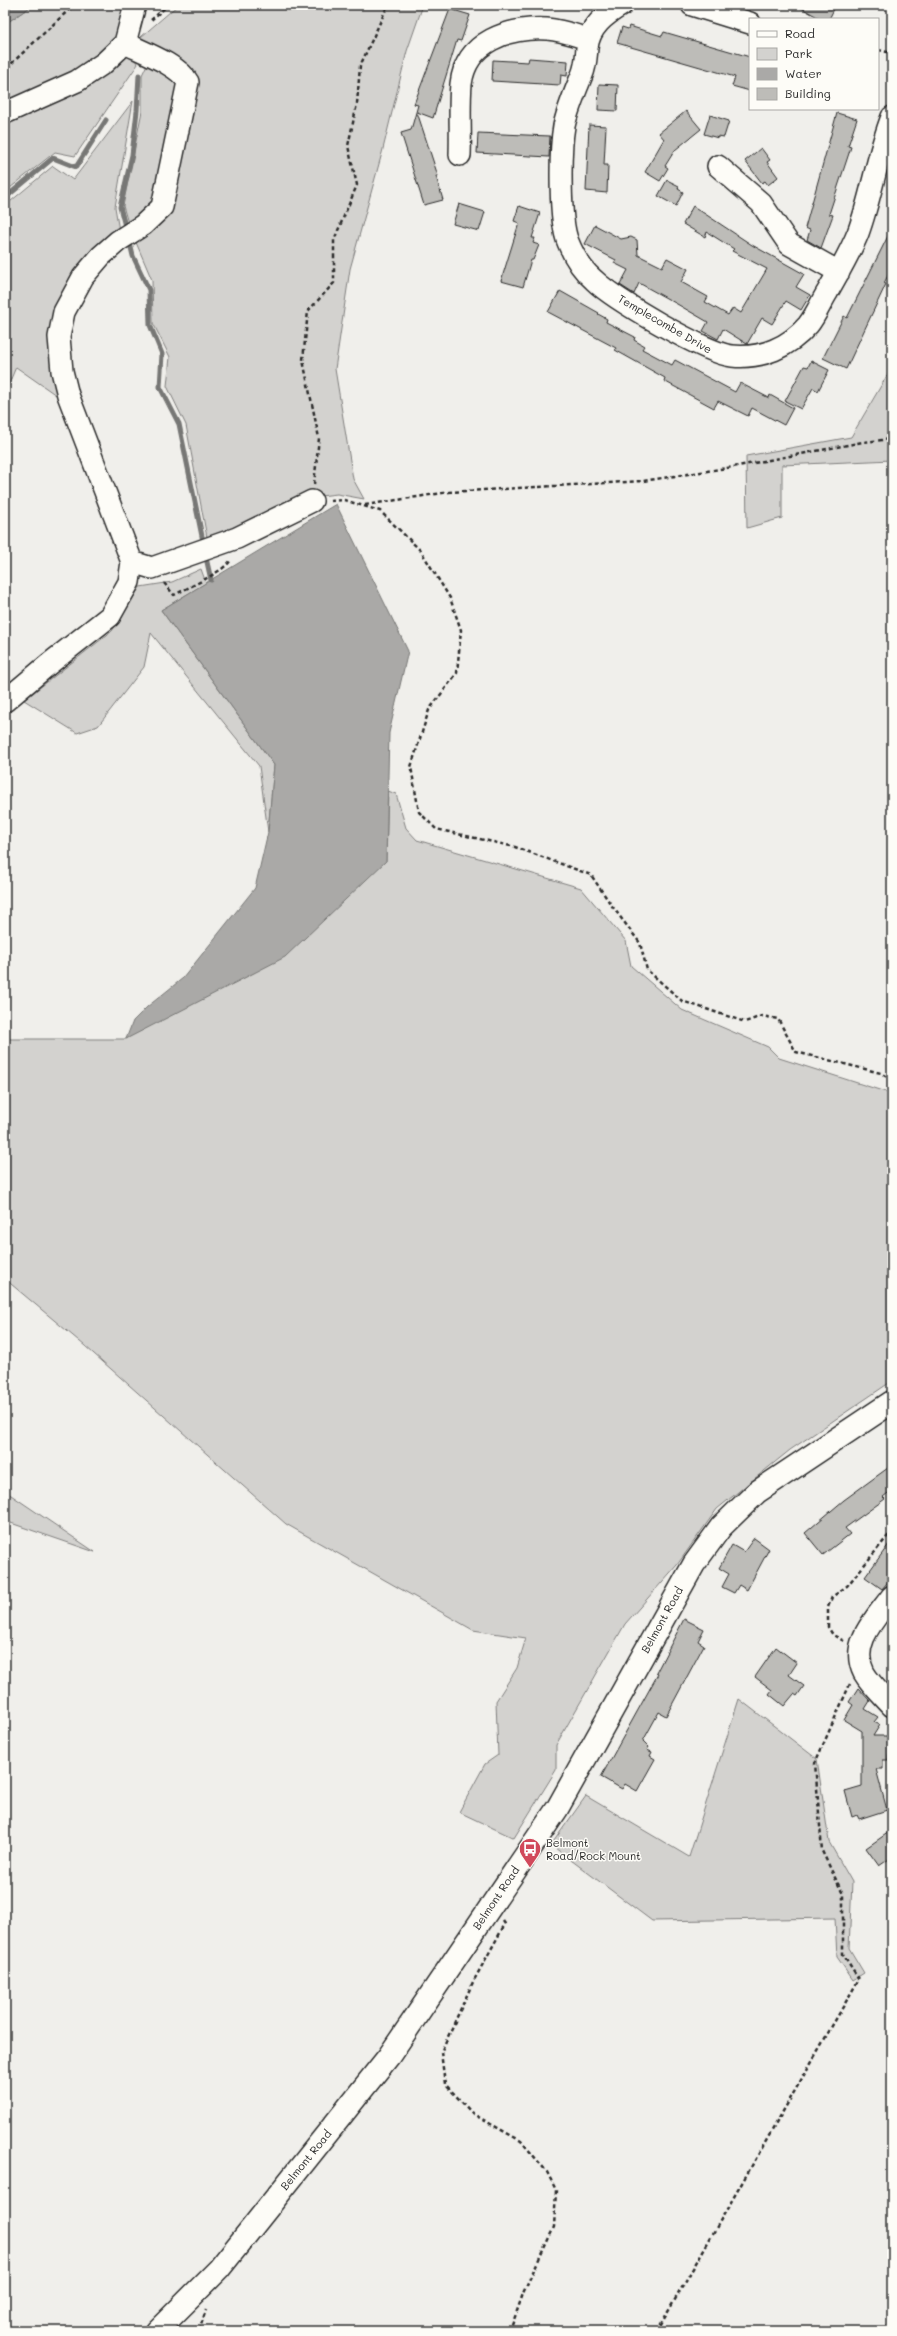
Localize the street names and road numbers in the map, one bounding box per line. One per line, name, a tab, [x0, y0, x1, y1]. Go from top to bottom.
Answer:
street label: Templecombe Drive	[615, 291, 715, 357]
street label: Belmont Road	[637, 1584, 686, 1656]
street label: Belmont Road	[469, 1863, 522, 1932]
street label: Belmont Road	[277, 2126, 335, 2193]

